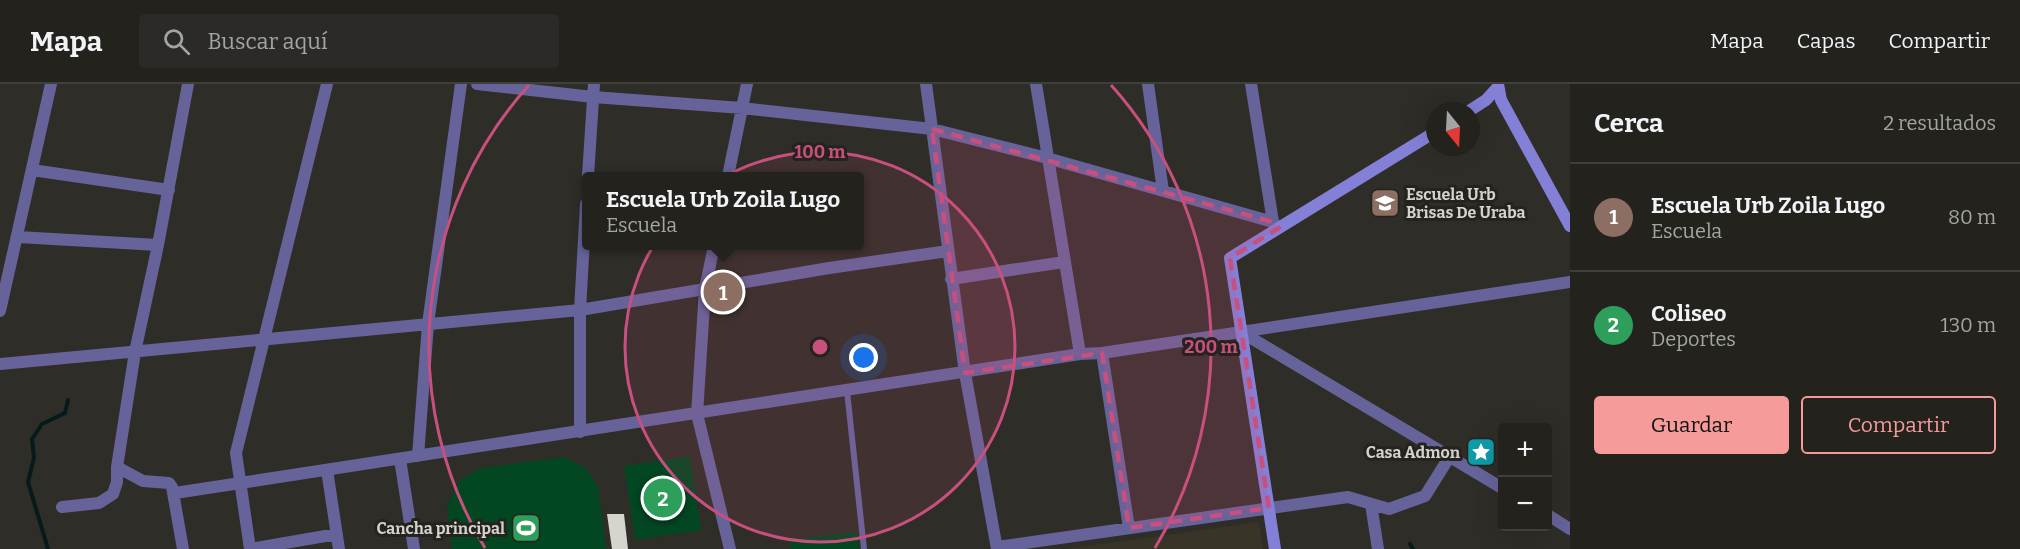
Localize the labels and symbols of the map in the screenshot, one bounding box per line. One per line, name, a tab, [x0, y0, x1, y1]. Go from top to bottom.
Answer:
north arrow	[1426, 102, 1480, 156]
text: 100 m	[794, 141, 846, 163]
place label: Escuela Urb Brisas De Uraba	[1406, 185, 1526, 222]
school or university icon: Escuela Urb Brisas De Uraba	[1369, 187, 1401, 219]
pin: 1	[704, 270, 742, 314]
text: 200 m	[1184, 336, 1238, 358]
centre of rings	[810, 337, 830, 357]
your location	[849, 343, 878, 372]
place icon: Casa Admon	[1465, 436, 1497, 468]
place label: Casa Admon	[1366, 443, 1461, 462]
pin: 2	[644, 476, 682, 520]
sports icon: Cancha principal	[510, 512, 542, 544]
place label: Cancha principal	[376, 519, 505, 538]

